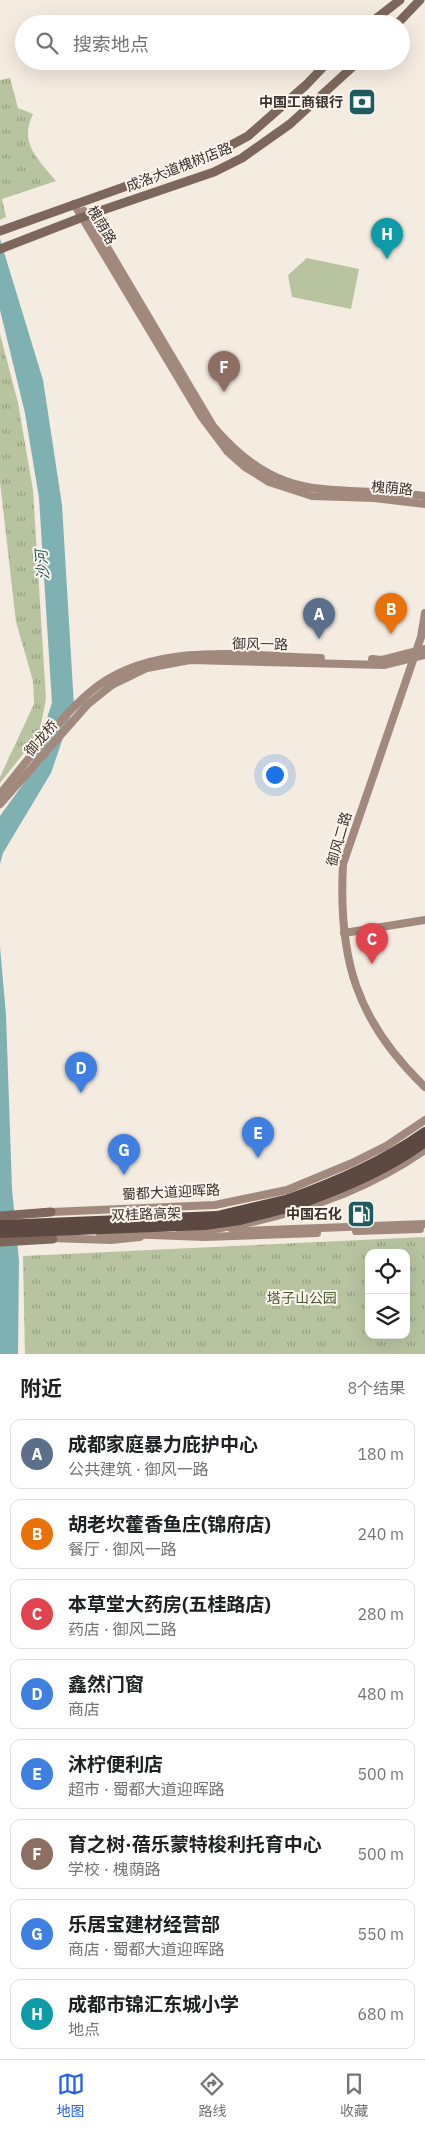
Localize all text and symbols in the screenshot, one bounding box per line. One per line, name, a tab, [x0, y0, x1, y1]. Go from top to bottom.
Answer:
search box	[15, 15, 410, 70]
icon: search	[33, 29, 61, 57]
text: 搜索地点	[73, 32, 149, 56]
bank icon: 中国工商银行	[347, 87, 377, 117]
place label: 中国工商银行	[259, 93, 343, 111]
street label: 成洛大道槐树店路	[123, 139, 235, 195]
street label: 槐荫路	[83, 202, 121, 248]
pin: H	[371, 218, 403, 259]
pin: F	[208, 351, 240, 392]
street label: 槐荫路	[370, 477, 414, 499]
water label: 沙河	[31, 546, 53, 581]
pin: B	[375, 593, 407, 634]
pin: A	[303, 598, 335, 639]
street label: 御风一路	[232, 635, 288, 653]
street label: 御龙桥	[20, 716, 62, 760]
your location	[262, 762, 288, 788]
street label: 御风二路	[323, 810, 355, 868]
pin: C	[356, 923, 388, 964]
pin: D	[65, 1052, 97, 1093]
pin: E	[242, 1117, 274, 1158]
pin: G	[108, 1134, 140, 1175]
street label: 蜀都大道迎晖路	[122, 1180, 220, 1204]
fuel station icon: 中国石化	[346, 1199, 376, 1229]
street label: 双桂路高架	[111, 1204, 181, 1224]
place label: 中国石化	[286, 1205, 342, 1223]
map controls	[365, 1249, 410, 1339]
button: locate	[365, 1249, 410, 1294]
park label: 塔子山公园	[267, 1289, 337, 1307]
button: layers	[365, 1294, 410, 1339]
text: 附近	[20, 1374, 62, 1402]
text: 8个结果	[347, 1378, 405, 1398]
text: 成都家庭暴力庇护中心	[68, 1432, 258, 1456]
text: A	[32, 1444, 42, 1464]
text: 180 m	[357, 1444, 404, 1464]
text: 公共建筑 · 御风一路	[68, 1459, 209, 1479]
text: 胡老坎藿香鱼庄(锦府店)	[68, 1512, 271, 1536]
text: B	[32, 1524, 42, 1544]
text: 240 m	[357, 1524, 404, 1544]
text: 餐厅 · 御风一路	[68, 1539, 177, 1559]
text: 本草堂大药房(五桂路店)	[68, 1592, 271, 1616]
text: C	[32, 1604, 42, 1624]
text: 280 m	[357, 1604, 404, 1624]
text: 药店 · 御风二路	[68, 1619, 177, 1639]
text: 鑫然门窗	[68, 1672, 144, 1696]
text: D	[31, 1684, 43, 1704]
text: 480 m	[357, 1684, 404, 1704]
text: 商店	[68, 1699, 100, 1719]
text: 沐柠便利店	[68, 1752, 163, 1776]
text: E	[32, 1764, 42, 1784]
text: 500 m	[357, 1764, 404, 1784]
text: 超市 · 蜀都大道迎晖路	[68, 1779, 225, 1799]
text: 育之树·蓓乐蒙特梭利托育中心	[68, 1832, 322, 1856]
text: F	[32, 1844, 42, 1864]
text: 500 m	[357, 1844, 404, 1864]
text: 学校 · 槐荫路	[68, 1859, 161, 1879]
text: 乐居宝建材经营部	[68, 1912, 220, 1936]
text: G	[31, 1924, 43, 1944]
text: 550 m	[357, 1924, 404, 1944]
text: 商店 · 蜀都大道迎晖路	[68, 1939, 225, 1959]
text: 成都市锦汇东城小学	[68, 1992, 239, 2016]
text: H	[31, 2004, 43, 2024]
text: 680 m	[357, 2004, 404, 2024]
text: 地点	[68, 2019, 100, 2039]
tab: 地图	[57, 2070, 85, 2120]
tab: 路线	[198, 2070, 226, 2120]
tab: 收藏	[340, 2070, 368, 2120]

